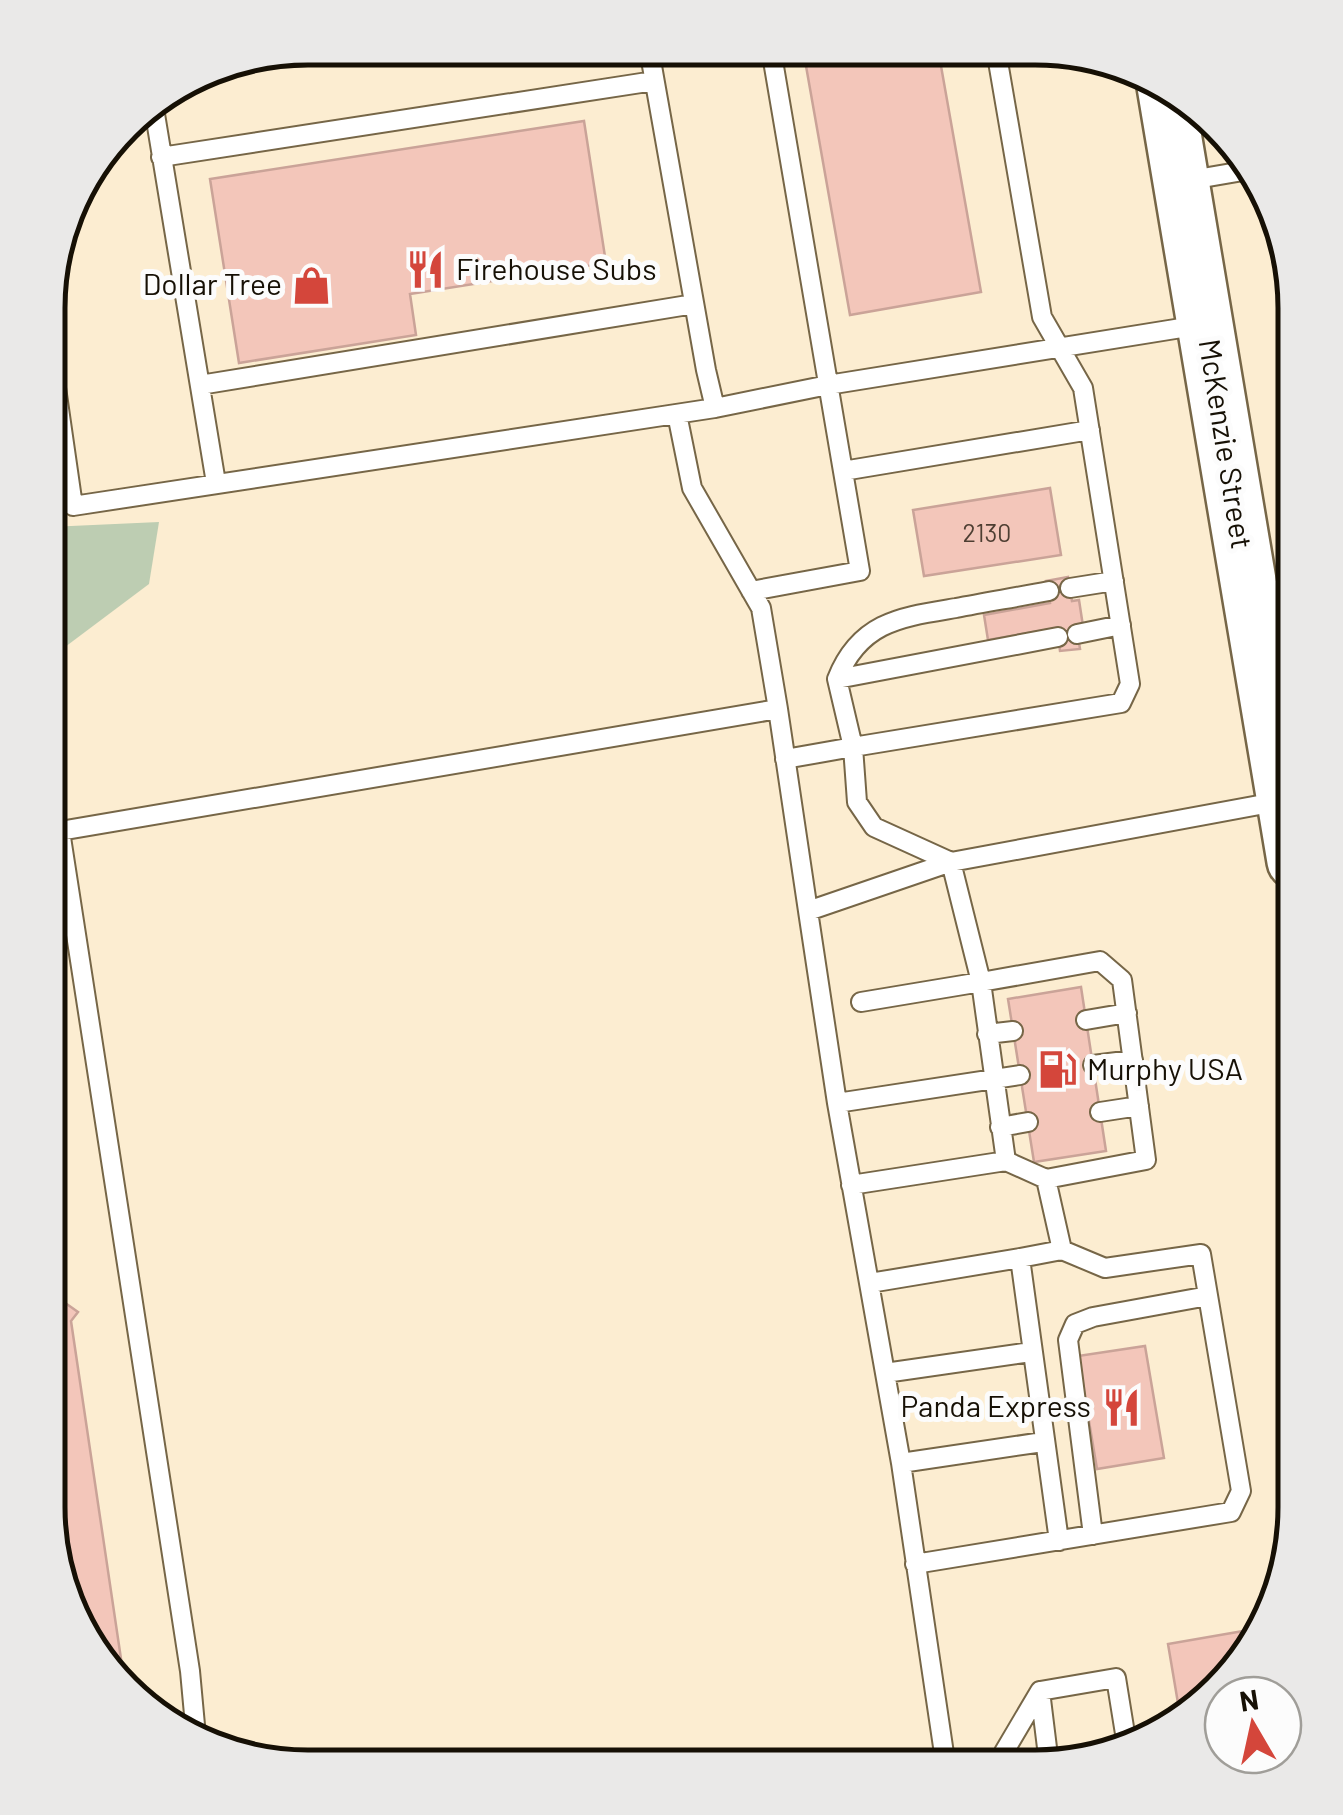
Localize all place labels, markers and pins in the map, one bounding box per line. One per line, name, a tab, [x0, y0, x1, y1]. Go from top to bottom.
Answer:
restaurant icon: Firehouse Subs	[405, 249, 447, 291]
place label: Firehouse Subs	[456, 250, 657, 286]
shop icon: Dollar Tree	[291, 264, 333, 306]
place label: Dollar Tree	[143, 265, 282, 301]
fuel station icon: Murphy USA	[1036, 1049, 1078, 1091]
place label: Murphy USA	[1087, 1050, 1243, 1086]
restaurant icon: Panda Express	[1100, 1386, 1142, 1428]
place label: Panda Express	[900, 1387, 1091, 1423]

